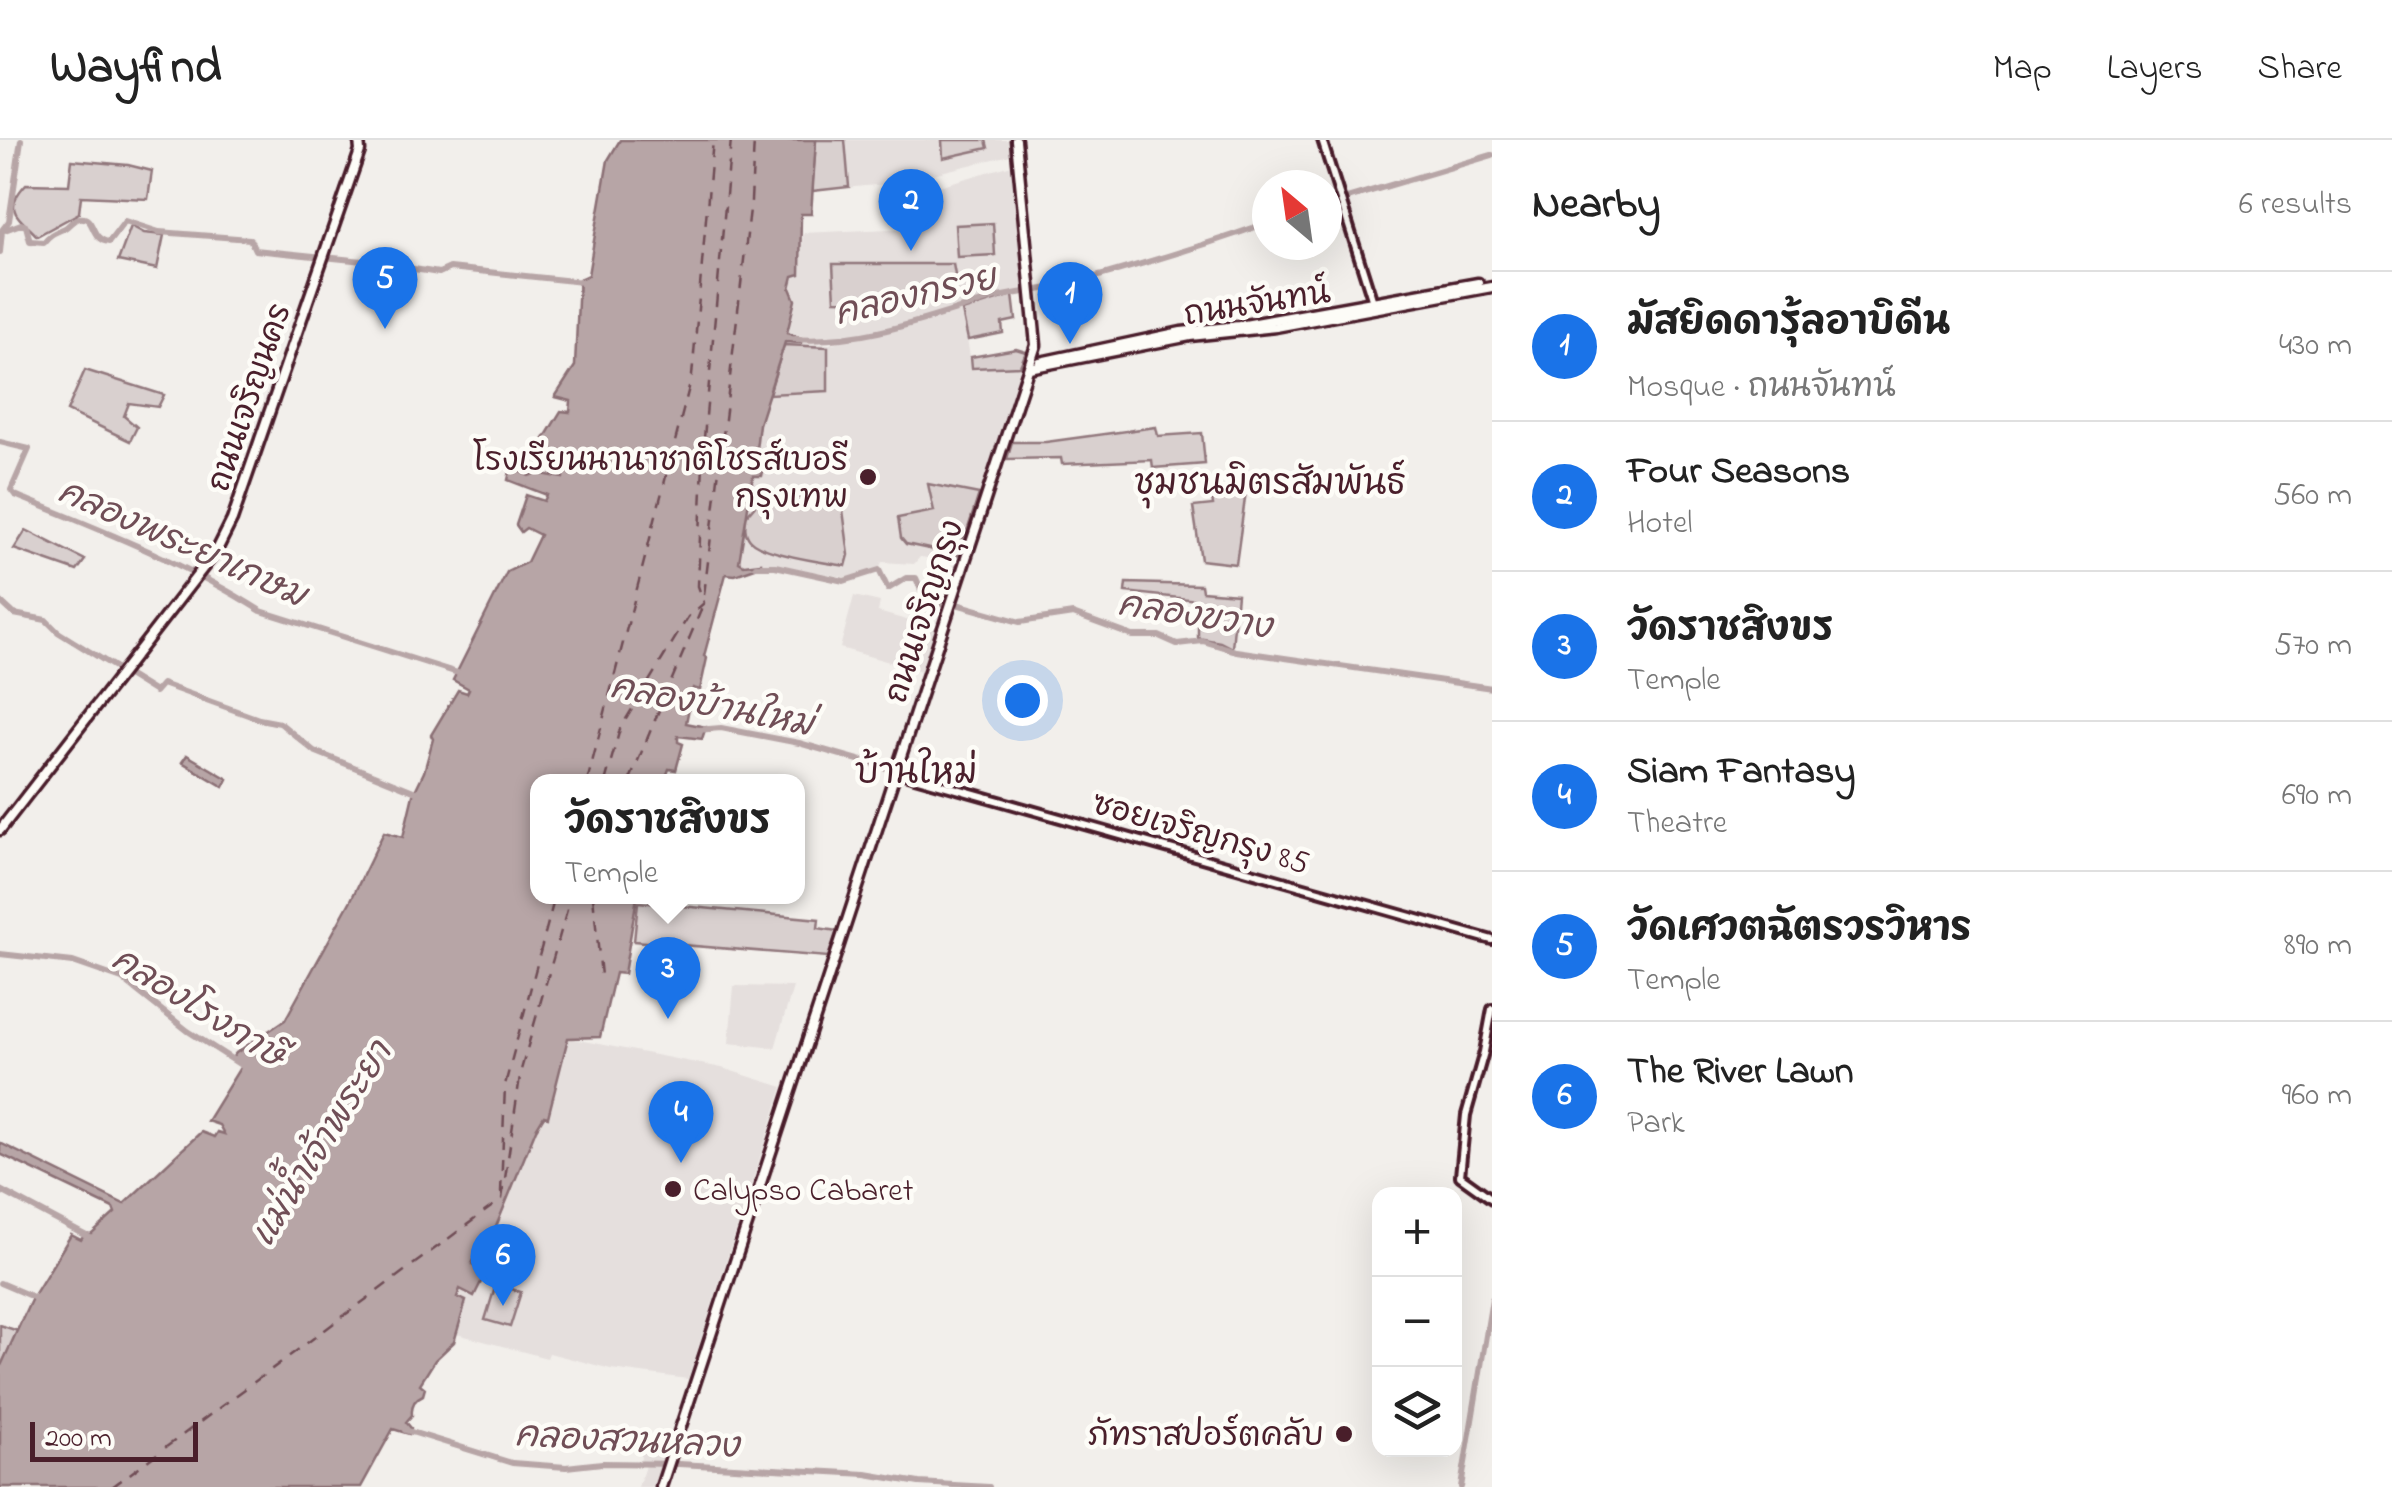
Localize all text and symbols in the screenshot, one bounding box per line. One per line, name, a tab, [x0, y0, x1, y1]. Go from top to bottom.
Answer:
text: Wayfind	[50, 34, 221, 104]
text: Map	[1993, 44, 2052, 95]
text: Layers	[2107, 44, 2202, 95]
text: Share	[2257, 44, 2342, 95]
pin: 2	[878, 168, 944, 251]
north arrow	[1252, 170, 1342, 260]
text: Nearby	[1532, 175, 1660, 236]
text: 6 results	[2239, 182, 2352, 229]
pin: 5	[352, 246, 418, 329]
water label: คลองกรวย	[830, 253, 1004, 341]
pin: 1	[1038, 261, 1102, 344]
street label: ถนนจันทน์	[1181, 270, 1334, 340]
text: มัสยิดดารุ้ลอาบิดีน	[1627, 296, 1950, 352]
street label: ถนนเจริญนคร	[197, 298, 305, 499]
text: 1	[1559, 323, 1570, 370]
text: 430 m	[2279, 323, 2352, 370]
text: Mosque · ถนนจันทน์	[1627, 365, 1896, 412]
place label: โรงเรียนนานาชาติโชรส์เบอรี กรุงเทพ	[473, 438, 848, 523]
text: Four Seasons	[1627, 445, 1850, 501]
district label: ชุมชนมิตรสัมพันธ์	[1134, 459, 1406, 511]
marker: โรงเรียนนานาชาติโชรส์เบอรี กรุงเทพ	[857, 466, 879, 488]
water label: คลองพระยาเกษม	[49, 468, 317, 624]
text: 2	[1557, 473, 1572, 520]
text: 560 m	[2273, 473, 2352, 520]
text: Hotel	[1627, 501, 1693, 548]
street label: ถนนเจริญกรุง	[875, 514, 978, 710]
water label: คลองขวาง	[1114, 580, 1278, 655]
text: วัดราชสิงขร	[1627, 602, 1833, 658]
text: 3	[1558, 623, 1571, 670]
text: 570 m	[2274, 623, 2352, 670]
text: Temple	[1627, 658, 1721, 705]
water label: คลองบ้านใหม่	[606, 662, 823, 753]
your location	[997, 675, 1048, 726]
text: Siam Fantasy	[1627, 745, 1855, 801]
district label: บ้านใหม่	[855, 747, 977, 800]
text: 4	[1558, 773, 1571, 820]
text: 690 m	[2282, 773, 2352, 820]
popup	[530, 774, 805, 904]
street label: ซอยเจริญกรุง 85	[1086, 782, 1314, 889]
text: วัดราชสิงขร	[564, 795, 771, 851]
text: Theatre	[1627, 801, 1727, 848]
text: Temple	[564, 851, 658, 898]
text: วัดเศวตฉัตรวรวิหาร	[1627, 902, 1972, 958]
text: 5	[1555, 923, 1574, 970]
text: 890 m	[2284, 923, 2352, 970]
water label: คลองโรงภาษี	[101, 935, 299, 1086]
pin: 3	[636, 936, 700, 1019]
text: Temple	[1627, 958, 1721, 1005]
water label: แม่น้ำเจ้าพระยา	[231, 1026, 407, 1257]
text: The River Lawn	[1627, 1045, 1854, 1101]
text: 6	[1557, 1073, 1572, 1120]
text: 960 m	[2282, 1073, 2352, 1120]
pin: 4	[648, 1080, 714, 1163]
text: Park	[1627, 1101, 1685, 1148]
place label: Calypso Cabaret	[693, 1169, 914, 1216]
marker: Calypso Cabaret	[662, 1178, 684, 1200]
map controls	[1372, 1187, 1462, 1457]
button: +	[1372, 1187, 1462, 1277]
pin: 6	[470, 1224, 536, 1306]
button: −	[1372, 1277, 1462, 1367]
button: layers	[1372, 1367, 1462, 1457]
water label: คลองสวนหลวง	[514, 1411, 743, 1474]
place label: ภัทราสปอร์ตคลับ	[1088, 1413, 1324, 1461]
scale bar	[30, 1417, 198, 1462]
text: 200 m	[45, 1419, 112, 1460]
marker: ภัทราสปอร์ตคลับ	[1333, 1423, 1355, 1445]

